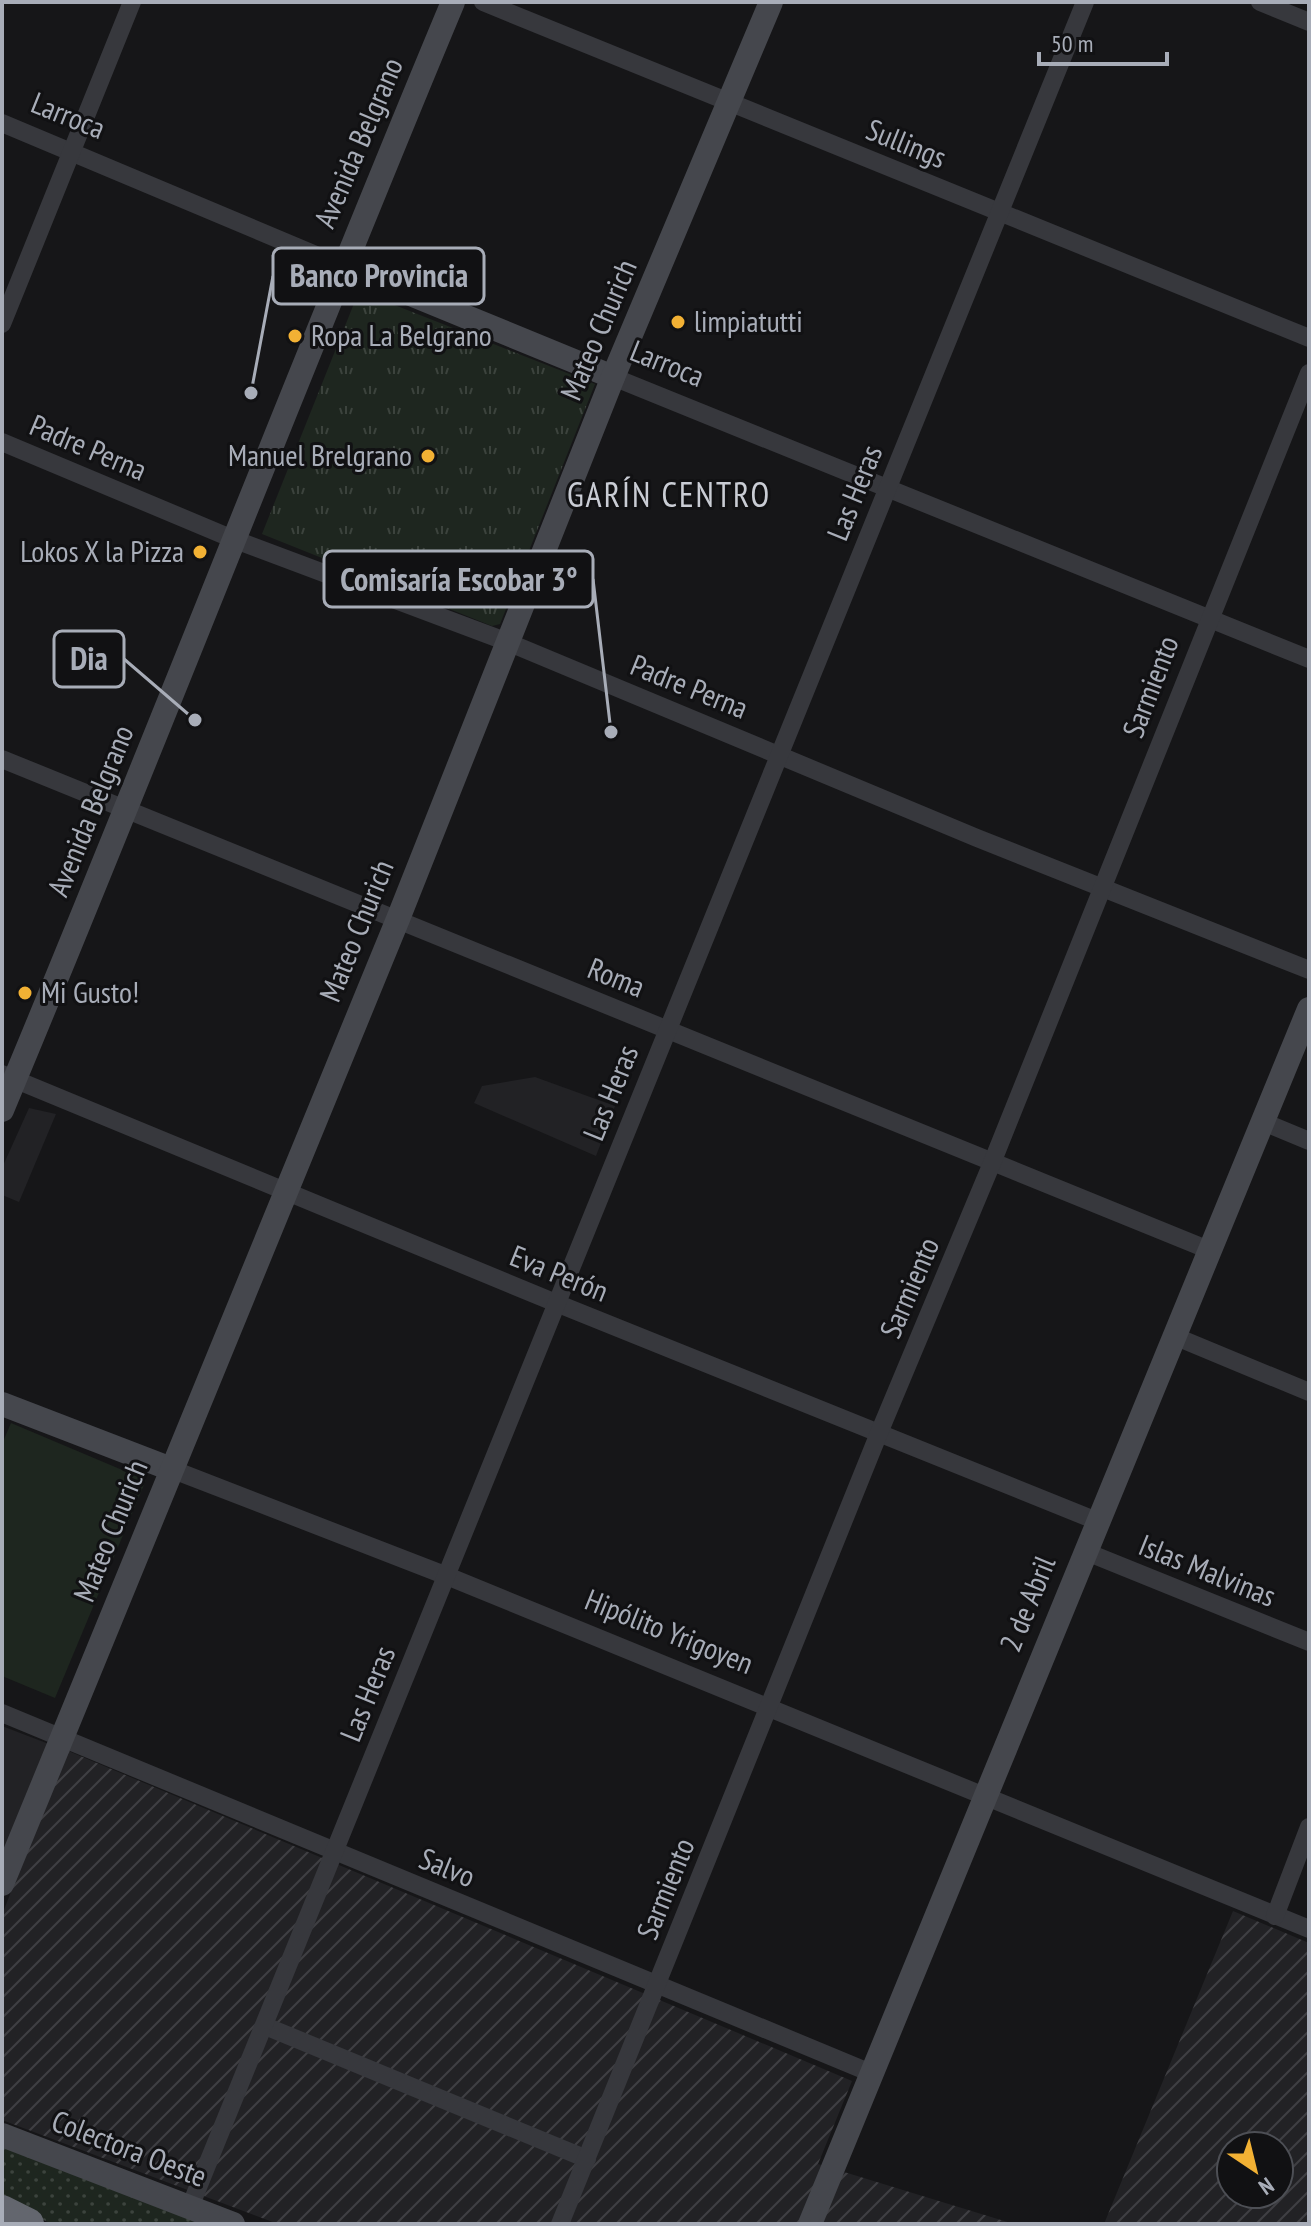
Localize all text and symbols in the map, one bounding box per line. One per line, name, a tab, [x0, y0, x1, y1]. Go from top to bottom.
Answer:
scale bar	[1039, 16, 1167, 66]
text: 50 m	[1051, 28, 1093, 59]
street label: Avenida Belgrano	[304, 51, 411, 233]
street label: Larroca	[26, 82, 111, 147]
street label: Sullings	[861, 109, 952, 176]
callout: Banco Provincia	[273, 248, 484, 304]
street label: Mateo Churich	[551, 253, 645, 406]
text: Banco Provincia	[290, 254, 468, 296]
place label: limpiatutti	[694, 301, 803, 340]
marker: limpiatutti	[669, 313, 687, 331]
place label: Ropa La Belgrano	[311, 315, 492, 354]
marker: Ropa La Belgrano	[286, 327, 304, 345]
street label: Larroca	[625, 330, 710, 395]
street label: Padre Perna	[24, 405, 153, 489]
place label: Manuel Brelgrano	[228, 435, 412, 474]
street label: Las Heras	[817, 439, 890, 546]
marker: Manuel Brelgrano	[419, 447, 437, 465]
district label: GARÍN CENTRO	[567, 472, 771, 516]
place label: Lokos X la Pizza	[20, 531, 184, 570]
marker: Lokos X la Pizza	[191, 543, 209, 561]
callout: Comisaría Escobar 3°	[324, 551, 593, 607]
text: Comisaría Escobar 3°	[340, 558, 578, 600]
street label: Sarmiento	[1112, 630, 1187, 743]
callout: Dia	[54, 631, 124, 687]
text: Dia	[70, 637, 108, 679]
street label: Padre Perna	[625, 644, 754, 727]
street label: Avenida Belgrano	[38, 719, 142, 902]
street label: Mateo Churich	[310, 854, 402, 1007]
street label: Roma	[582, 948, 651, 1006]
place label: Mi Gusto!	[41, 972, 139, 1011]
marker: Mi Gusto!	[16, 984, 34, 1002]
street label: Las Heras	[573, 1039, 646, 1146]
street label: Sarmiento	[870, 1231, 947, 1344]
street label: Eva Perón	[505, 1235, 614, 1310]
street label: Mateo Churich	[64, 1454, 156, 1607]
street label: Islas Malvinas	[1133, 1525, 1282, 1615]
street label: 2 de Abril	[990, 1550, 1063, 1657]
street label: Hipólito Yrigoyen	[580, 1579, 759, 1682]
street label: Las Heras	[330, 1640, 403, 1747]
street label: Sarmiento	[627, 1832, 702, 1945]
street label: Salvo	[414, 1838, 481, 1895]
street label: Colectora Oeste	[47, 2100, 212, 2195]
north arrow	[1215, 2130, 1295, 2210]
text: N	[1254, 2172, 1279, 2201]

